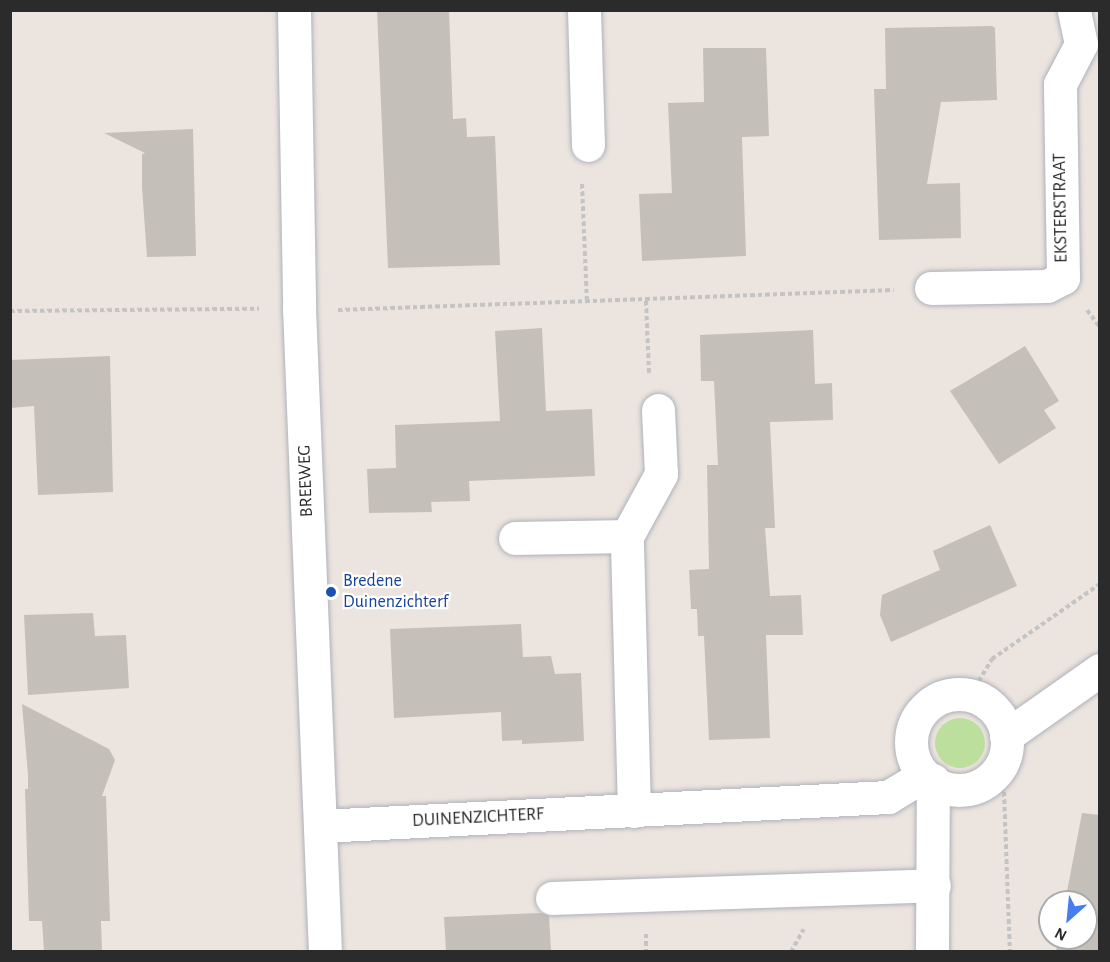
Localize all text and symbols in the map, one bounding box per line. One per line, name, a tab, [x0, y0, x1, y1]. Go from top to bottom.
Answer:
street label: EKSTERSTRAAT	[1049, 153, 1073, 263]
street label: BREEWEG	[294, 445, 318, 517]
place label: Bredene Duinenzichterf	[343, 571, 448, 614]
marker: Bredene Duinenzichterf	[324, 585, 338, 599]
street label: DUINENZICHTERF	[412, 804, 544, 832]
north arrow	[1038, 890, 1098, 950]
text: N	[1052, 925, 1069, 944]

